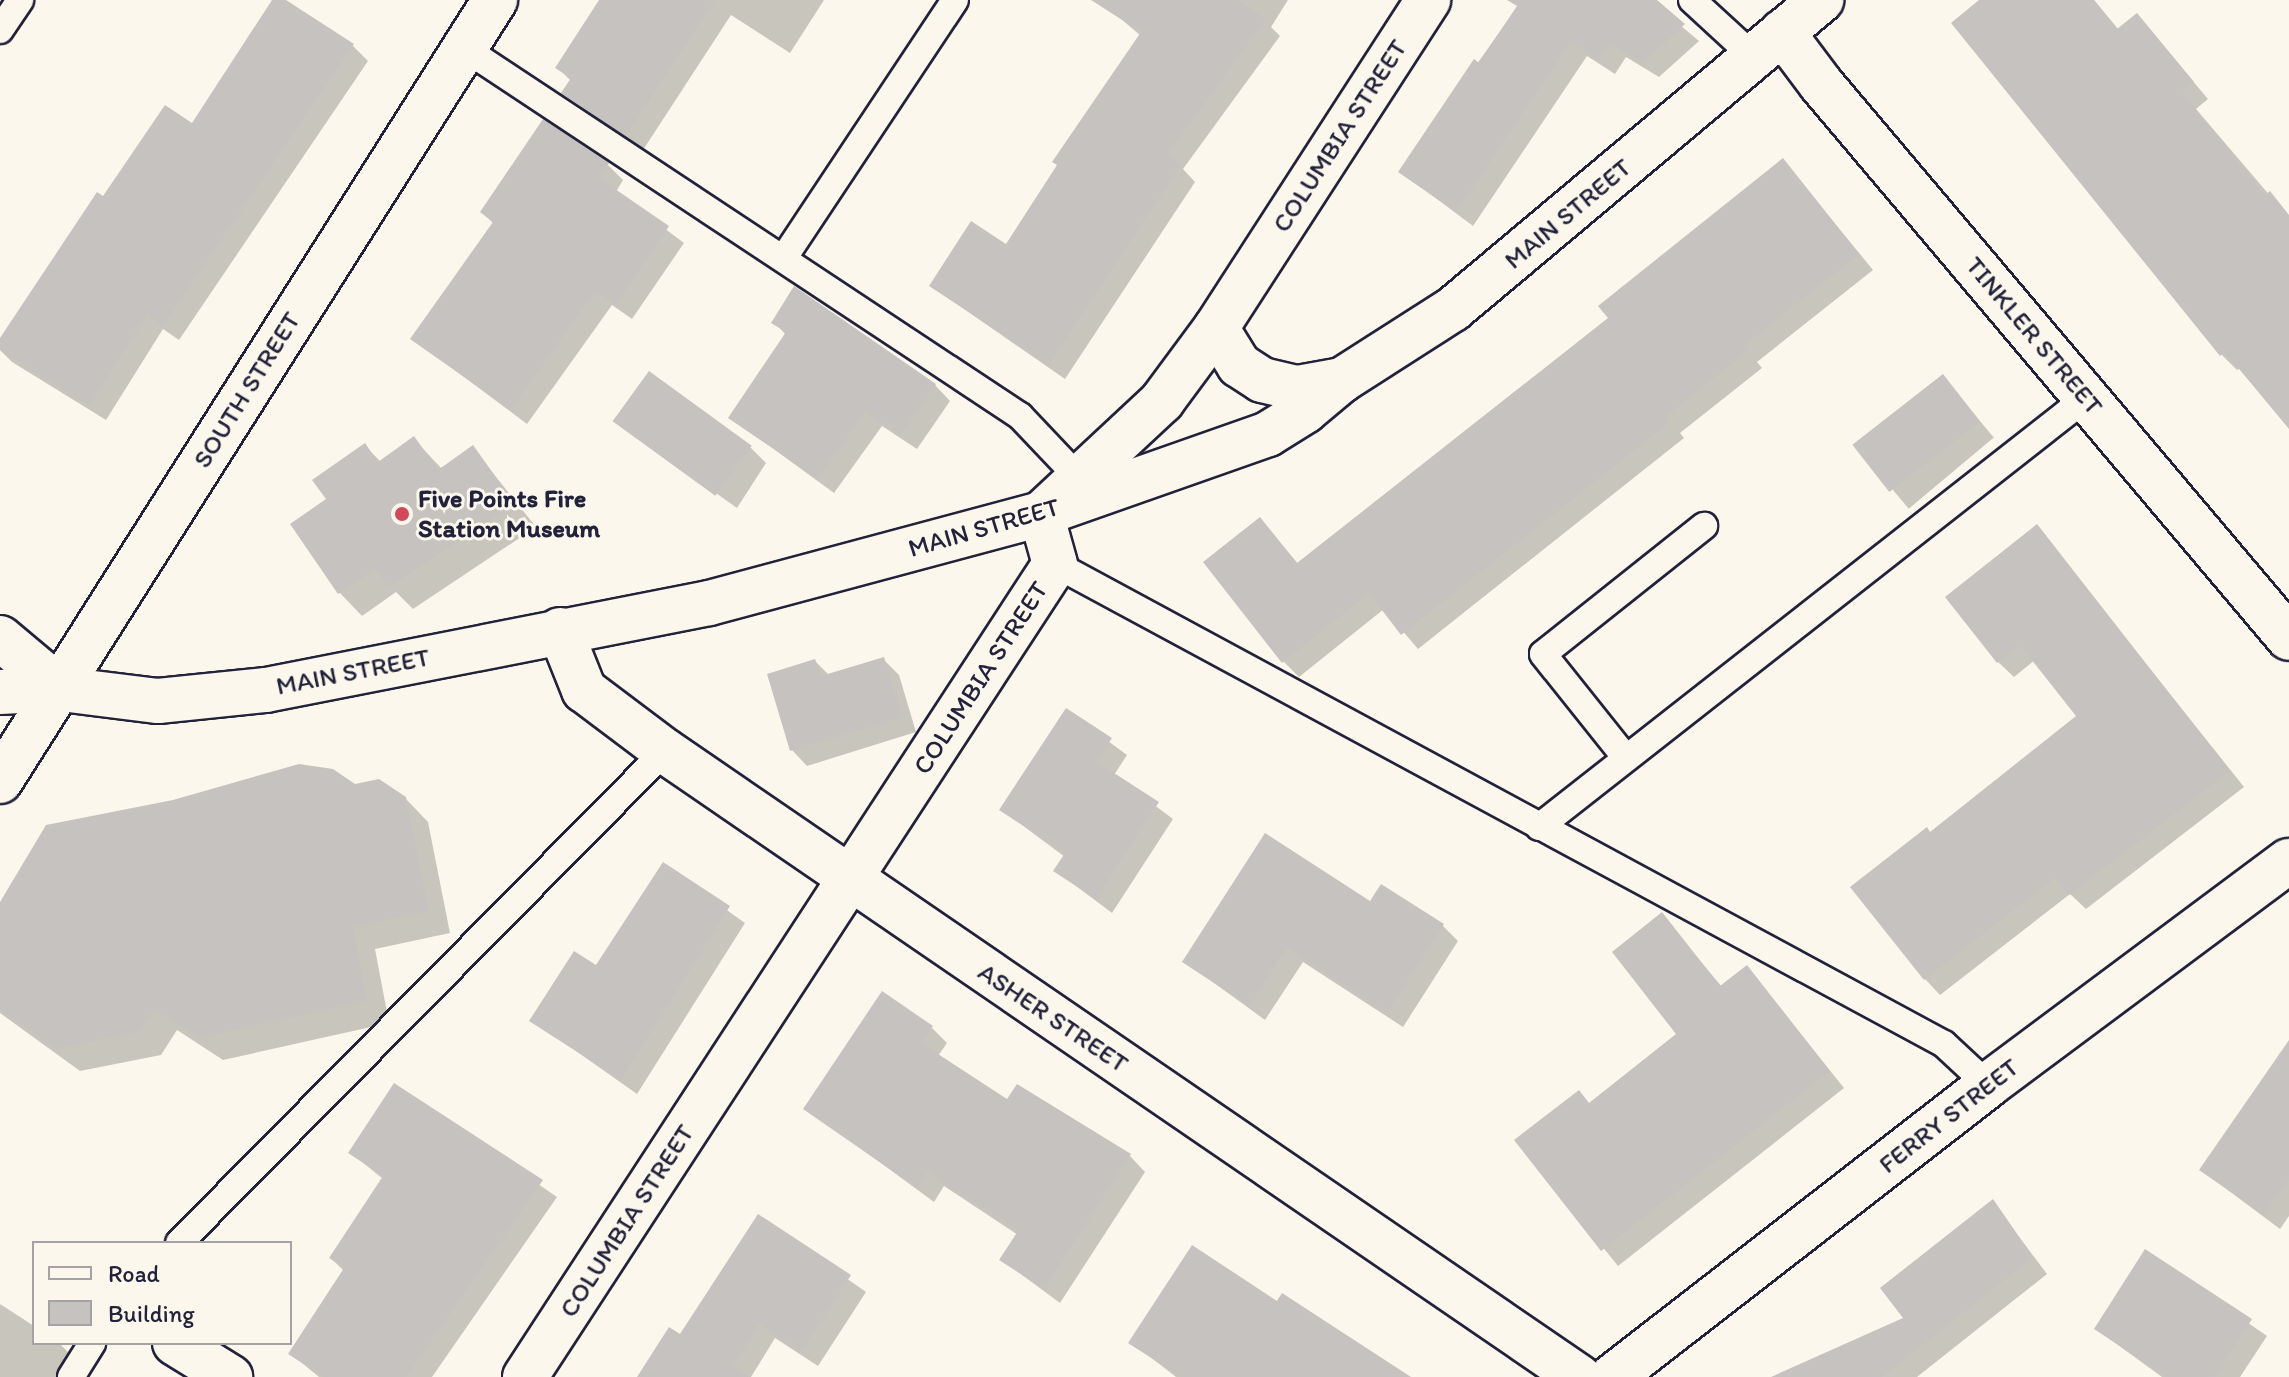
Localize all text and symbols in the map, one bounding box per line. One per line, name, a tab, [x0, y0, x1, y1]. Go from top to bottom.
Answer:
street label: COLUMBIA STREET	[1266, 34, 1414, 238]
street label: MAIN STREET	[1498, 152, 1638, 276]
street label: TINKLER STREET	[1959, 251, 2109, 421]
street label: SOUTH STREET	[187, 306, 307, 474]
place label: Five Points Fire Station Museum	[418, 483, 600, 544]
street label: MAIN STREET	[905, 492, 1063, 564]
marker: Five Points Fire Station Museum	[393, 505, 411, 523]
street label: COLUMBIA STREET	[907, 576, 1055, 780]
street label: MAIN STREET	[273, 642, 433, 702]
street label: ASHER STREET	[972, 956, 1134, 1080]
street label: FERRY STREET	[1873, 1052, 2025, 1180]
street label: COLUMBIA STREET	[553, 1119, 701, 1323]
legend	[32, 1241, 292, 1345]
text: Road	[108, 1259, 160, 1288]
text: Building	[108, 1299, 195, 1328]

